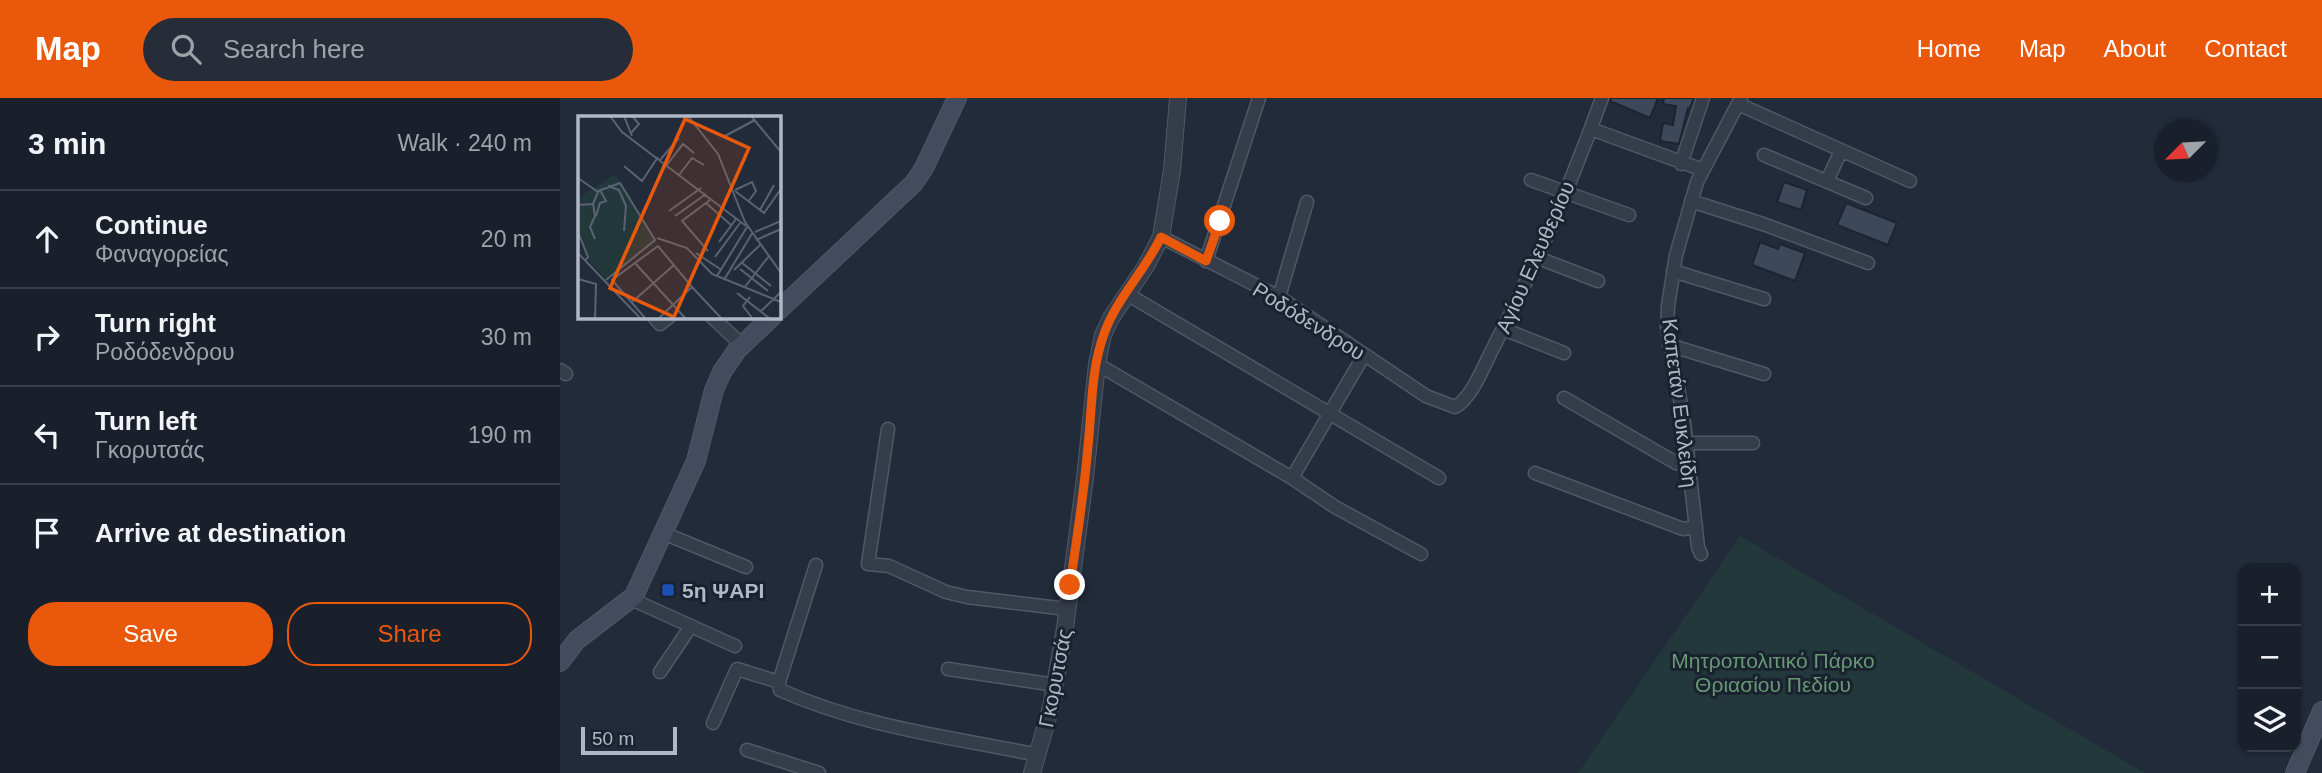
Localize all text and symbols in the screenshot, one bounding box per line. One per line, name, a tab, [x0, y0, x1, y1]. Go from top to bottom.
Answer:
search box	[143, 18, 633, 81]
text: Map	[35, 30, 101, 67]
icon: search	[167, 30, 205, 68]
text: Search here	[223, 34, 365, 64]
text: Home	[1917, 35, 1981, 62]
text: Map	[2019, 35, 2066, 62]
text: About	[2104, 35, 2166, 62]
text: Contact	[2204, 35, 2287, 62]
inset map	[578, 116, 780, 318]
north arrow	[2154, 119, 2217, 182]
text: 3 min	[28, 127, 106, 160]
text: Walk · 240 m	[397, 130, 532, 156]
street label: Αγίου Ελευθερίου	[1491, 177, 1579, 337]
route start	[1204, 205, 1235, 236]
text: Continue	[95, 210, 208, 240]
icon: ahead	[28, 220, 66, 258]
text: 20 m	[481, 226, 532, 252]
text: Φαναγορείας	[95, 241, 229, 267]
street label: Ροδόδενδρου	[1249, 277, 1369, 365]
text: Turn right	[95, 308, 216, 338]
street label: Καπετάν Ευκλείδη	[1658, 317, 1702, 489]
icon: right	[28, 318, 66, 356]
text: 30 m	[481, 324, 532, 350]
text: Ροδόδενδρου	[95, 339, 235, 365]
text: Turn left	[95, 406, 197, 436]
icon: left	[28, 416, 66, 454]
text: 190 m	[468, 422, 532, 448]
text: Γκορυτσάς	[95, 437, 205, 463]
icon: arrive	[28, 514, 66, 552]
text: Arrive at destination	[95, 518, 346, 548]
map controls	[2238, 563, 2301, 752]
button: +	[2238, 563, 2301, 626]
route end	[1054, 569, 1085, 600]
place label: 5η ΨΑΡΙ	[682, 579, 764, 602]
marker: 5η ΨΑΡΙ	[660, 582, 676, 598]
button: Save	[28, 602, 273, 666]
button: Share	[287, 602, 532, 666]
button: −	[2238, 626, 2301, 689]
street label: Γκορυτσάς	[1034, 627, 1076, 729]
park label: Μητροπολιτικό Πάρκο Θριασίου Πεδίου	[1671, 649, 1875, 696]
button: layers	[2238, 689, 2301, 752]
scale bar	[581, 724, 677, 756]
text: 50 m	[592, 728, 634, 749]

